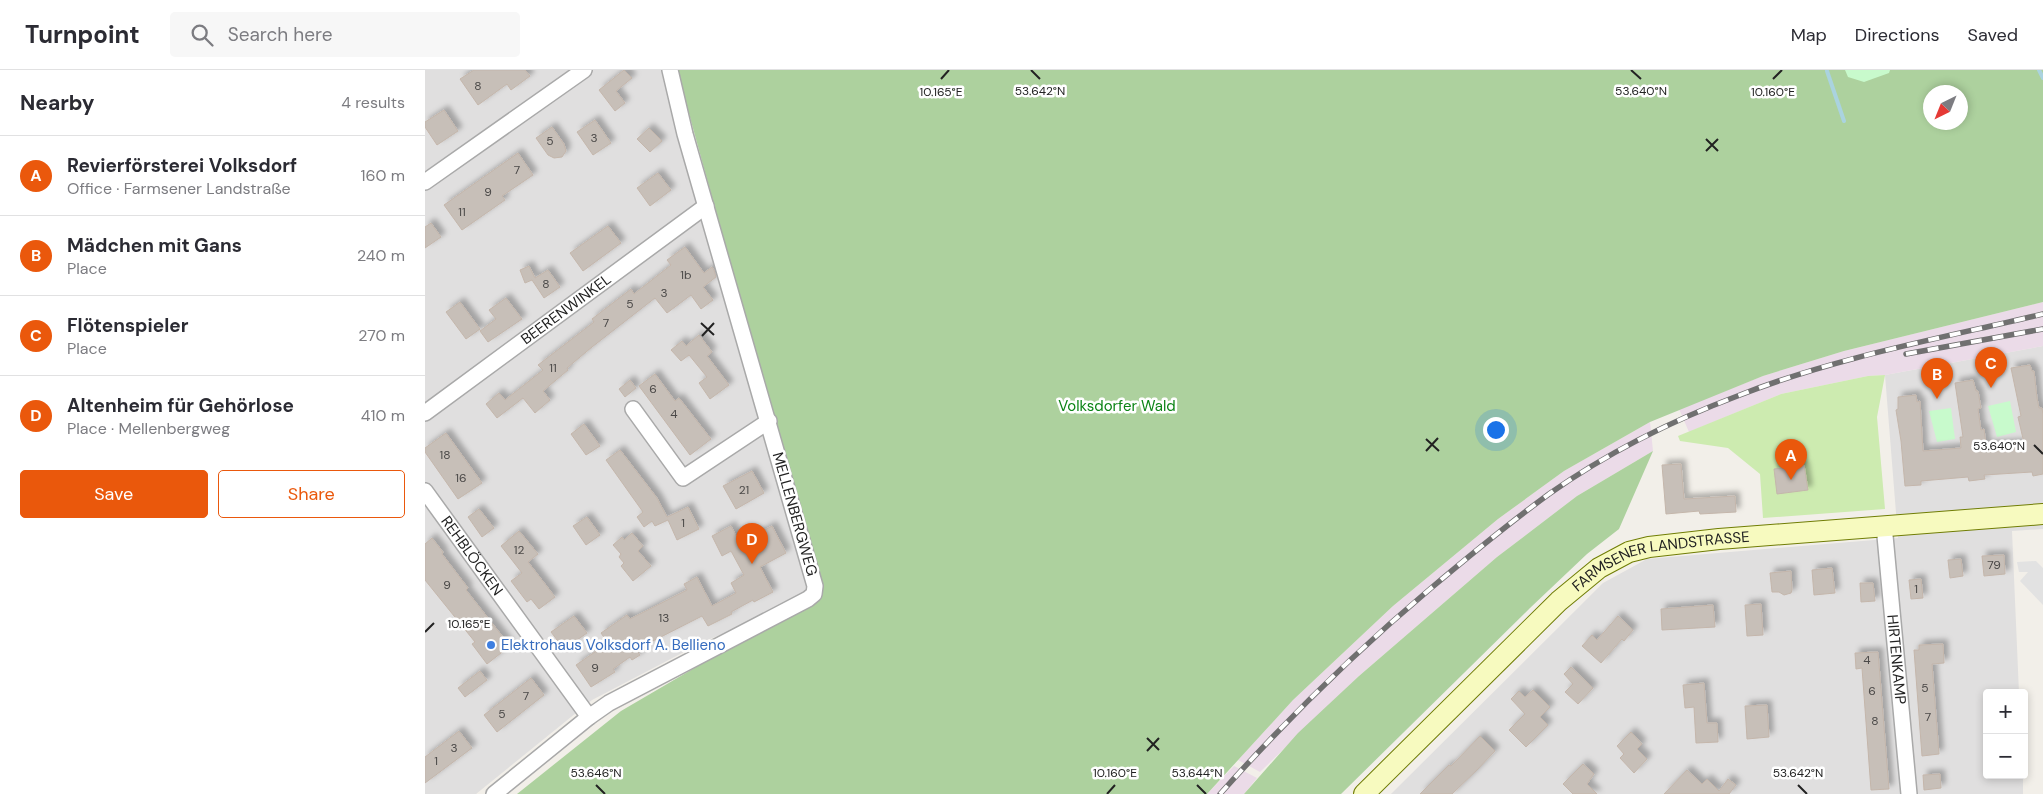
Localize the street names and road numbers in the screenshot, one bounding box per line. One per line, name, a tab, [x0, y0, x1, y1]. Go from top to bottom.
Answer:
street label: BEERENWINKEL	[517, 269, 615, 349]
street label: MELLENBERGWEG	[768, 450, 822, 578]
street label: REHBLÖCKEN	[436, 512, 508, 600]
street label: FARMSENER LANDSTRASSE	[1568, 527, 1750, 596]
street label: HIRTENKAMP	[1882, 614, 1911, 705]

